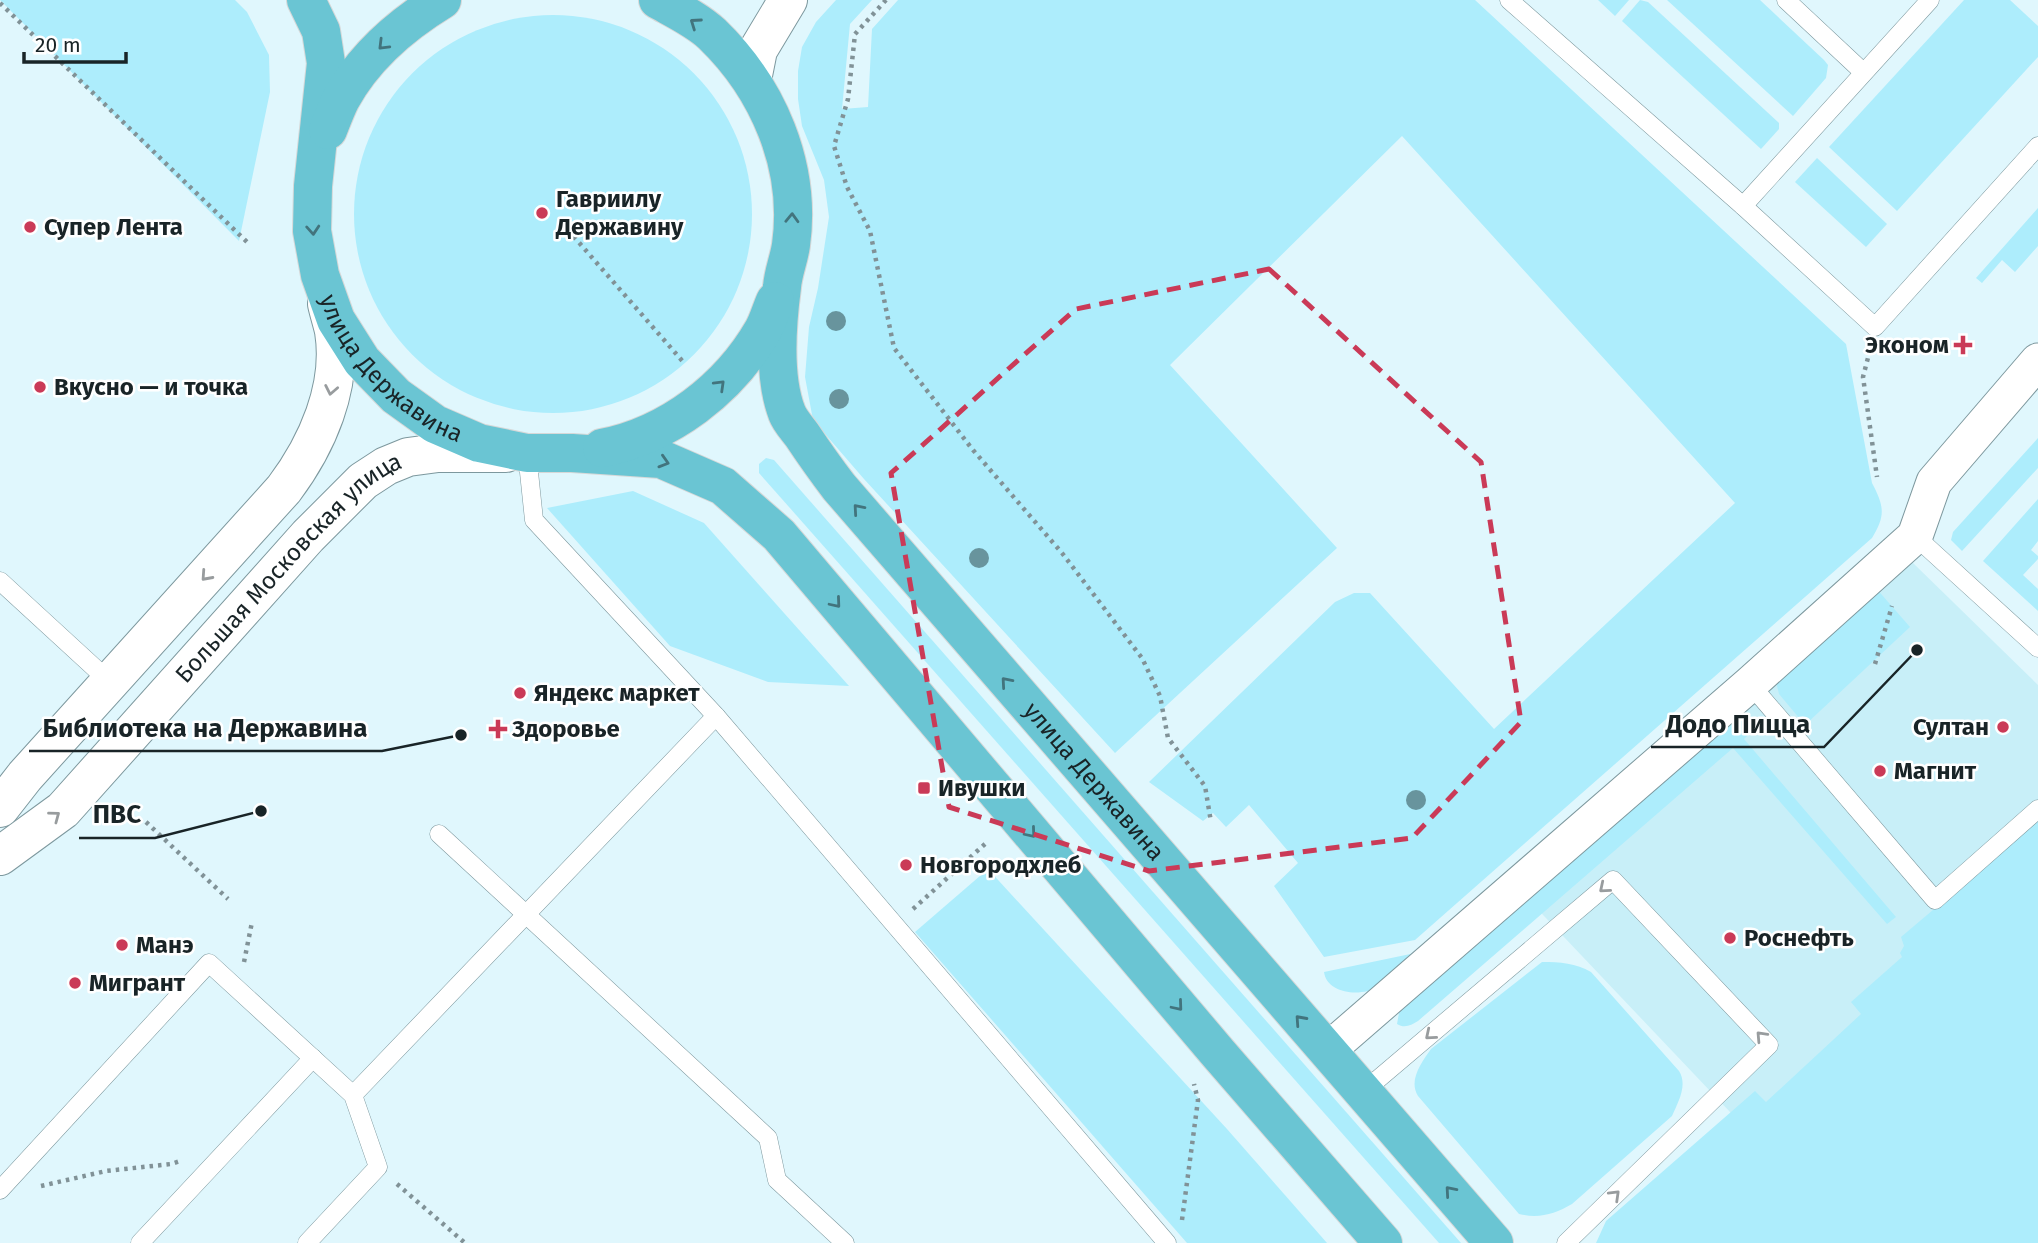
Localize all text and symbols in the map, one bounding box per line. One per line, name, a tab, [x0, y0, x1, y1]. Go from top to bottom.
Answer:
one-way arrow	[690, 18, 703, 31]
scale bar	[24, 21, 126, 65]
text: 20 m	[35, 32, 81, 58]
one-way arrow	[378, 37, 391, 50]
place label: Гавриилу Державину	[555, 185, 684, 241]
marker: Гавриилу Державину	[534, 205, 550, 221]
place label: Супер Лента	[44, 213, 183, 241]
one-way arrow	[784, 213, 799, 224]
marker: Супер Лента	[22, 219, 38, 235]
one-way arrow	[306, 225, 321, 236]
street label: улица Державина	[314, 291, 467, 448]
place label: Эконом	[1865, 331, 1949, 359]
marker: Эконом	[1955, 337, 1971, 353]
place label: Вкусно — и точка	[54, 373, 248, 401]
marker: Вкусно — и точка	[32, 379, 48, 395]
one-way arrow	[712, 380, 725, 393]
one-way arrow	[324, 384, 339, 396]
street label: Большая Московская улица	[170, 447, 406, 688]
one-way arrow	[658, 454, 670, 469]
one-way arrow	[854, 505, 866, 518]
one-way arrow	[202, 567, 214, 580]
one-way arrow	[828, 595, 840, 608]
one-way arrow	[1002, 677, 1014, 690]
place label: Яндекс маркет	[534, 679, 700, 707]
marker: Яндекс маркет	[512, 685, 528, 701]
street label: улица Державина	[1018, 697, 1170, 866]
callout: Додо Пицца	[1651, 700, 1824, 747]
callout: Библиотека на Державина	[29, 704, 382, 751]
text: Додо Пицца	[1665, 709, 1810, 740]
text: Библиотека на Державина	[43, 713, 367, 744]
place label: Султан	[1913, 713, 1989, 741]
place label: Здоровье	[511, 715, 620, 743]
marker: Султан	[1995, 719, 2011, 735]
marker: Здоровье	[490, 721, 506, 737]
place label: Магнит	[1894, 757, 1977, 785]
marker: Магнит	[1872, 763, 1888, 779]
place label: Ивушки	[938, 774, 1025, 802]
marker: Ивушки	[916, 780, 932, 796]
callout: ПВС	[79, 791, 155, 838]
text: ПВС	[93, 799, 141, 830]
one-way arrow	[47, 812, 60, 824]
one-way arrow	[1023, 825, 1035, 838]
place label: Новгородхлеб	[920, 851, 1082, 879]
marker: Новгородхлеб	[898, 857, 914, 873]
one-way arrow	[1599, 880, 1612, 892]
place label: Роснефть	[1744, 924, 1854, 952]
marker: Роснефть	[1722, 930, 1738, 946]
place label: Манэ	[136, 931, 194, 959]
marker: Манэ	[114, 937, 130, 953]
place label: Мигрант	[89, 969, 186, 997]
marker: Мигрант	[67, 975, 83, 991]
one-way arrow	[1170, 998, 1182, 1011]
one-way arrow	[1296, 1015, 1308, 1028]
one-way arrow	[1426, 1027, 1439, 1039]
one-way arrow	[1757, 1032, 1769, 1045]
one-way arrow	[1446, 1187, 1458, 1200]
one-way arrow	[1607, 1191, 1620, 1204]

